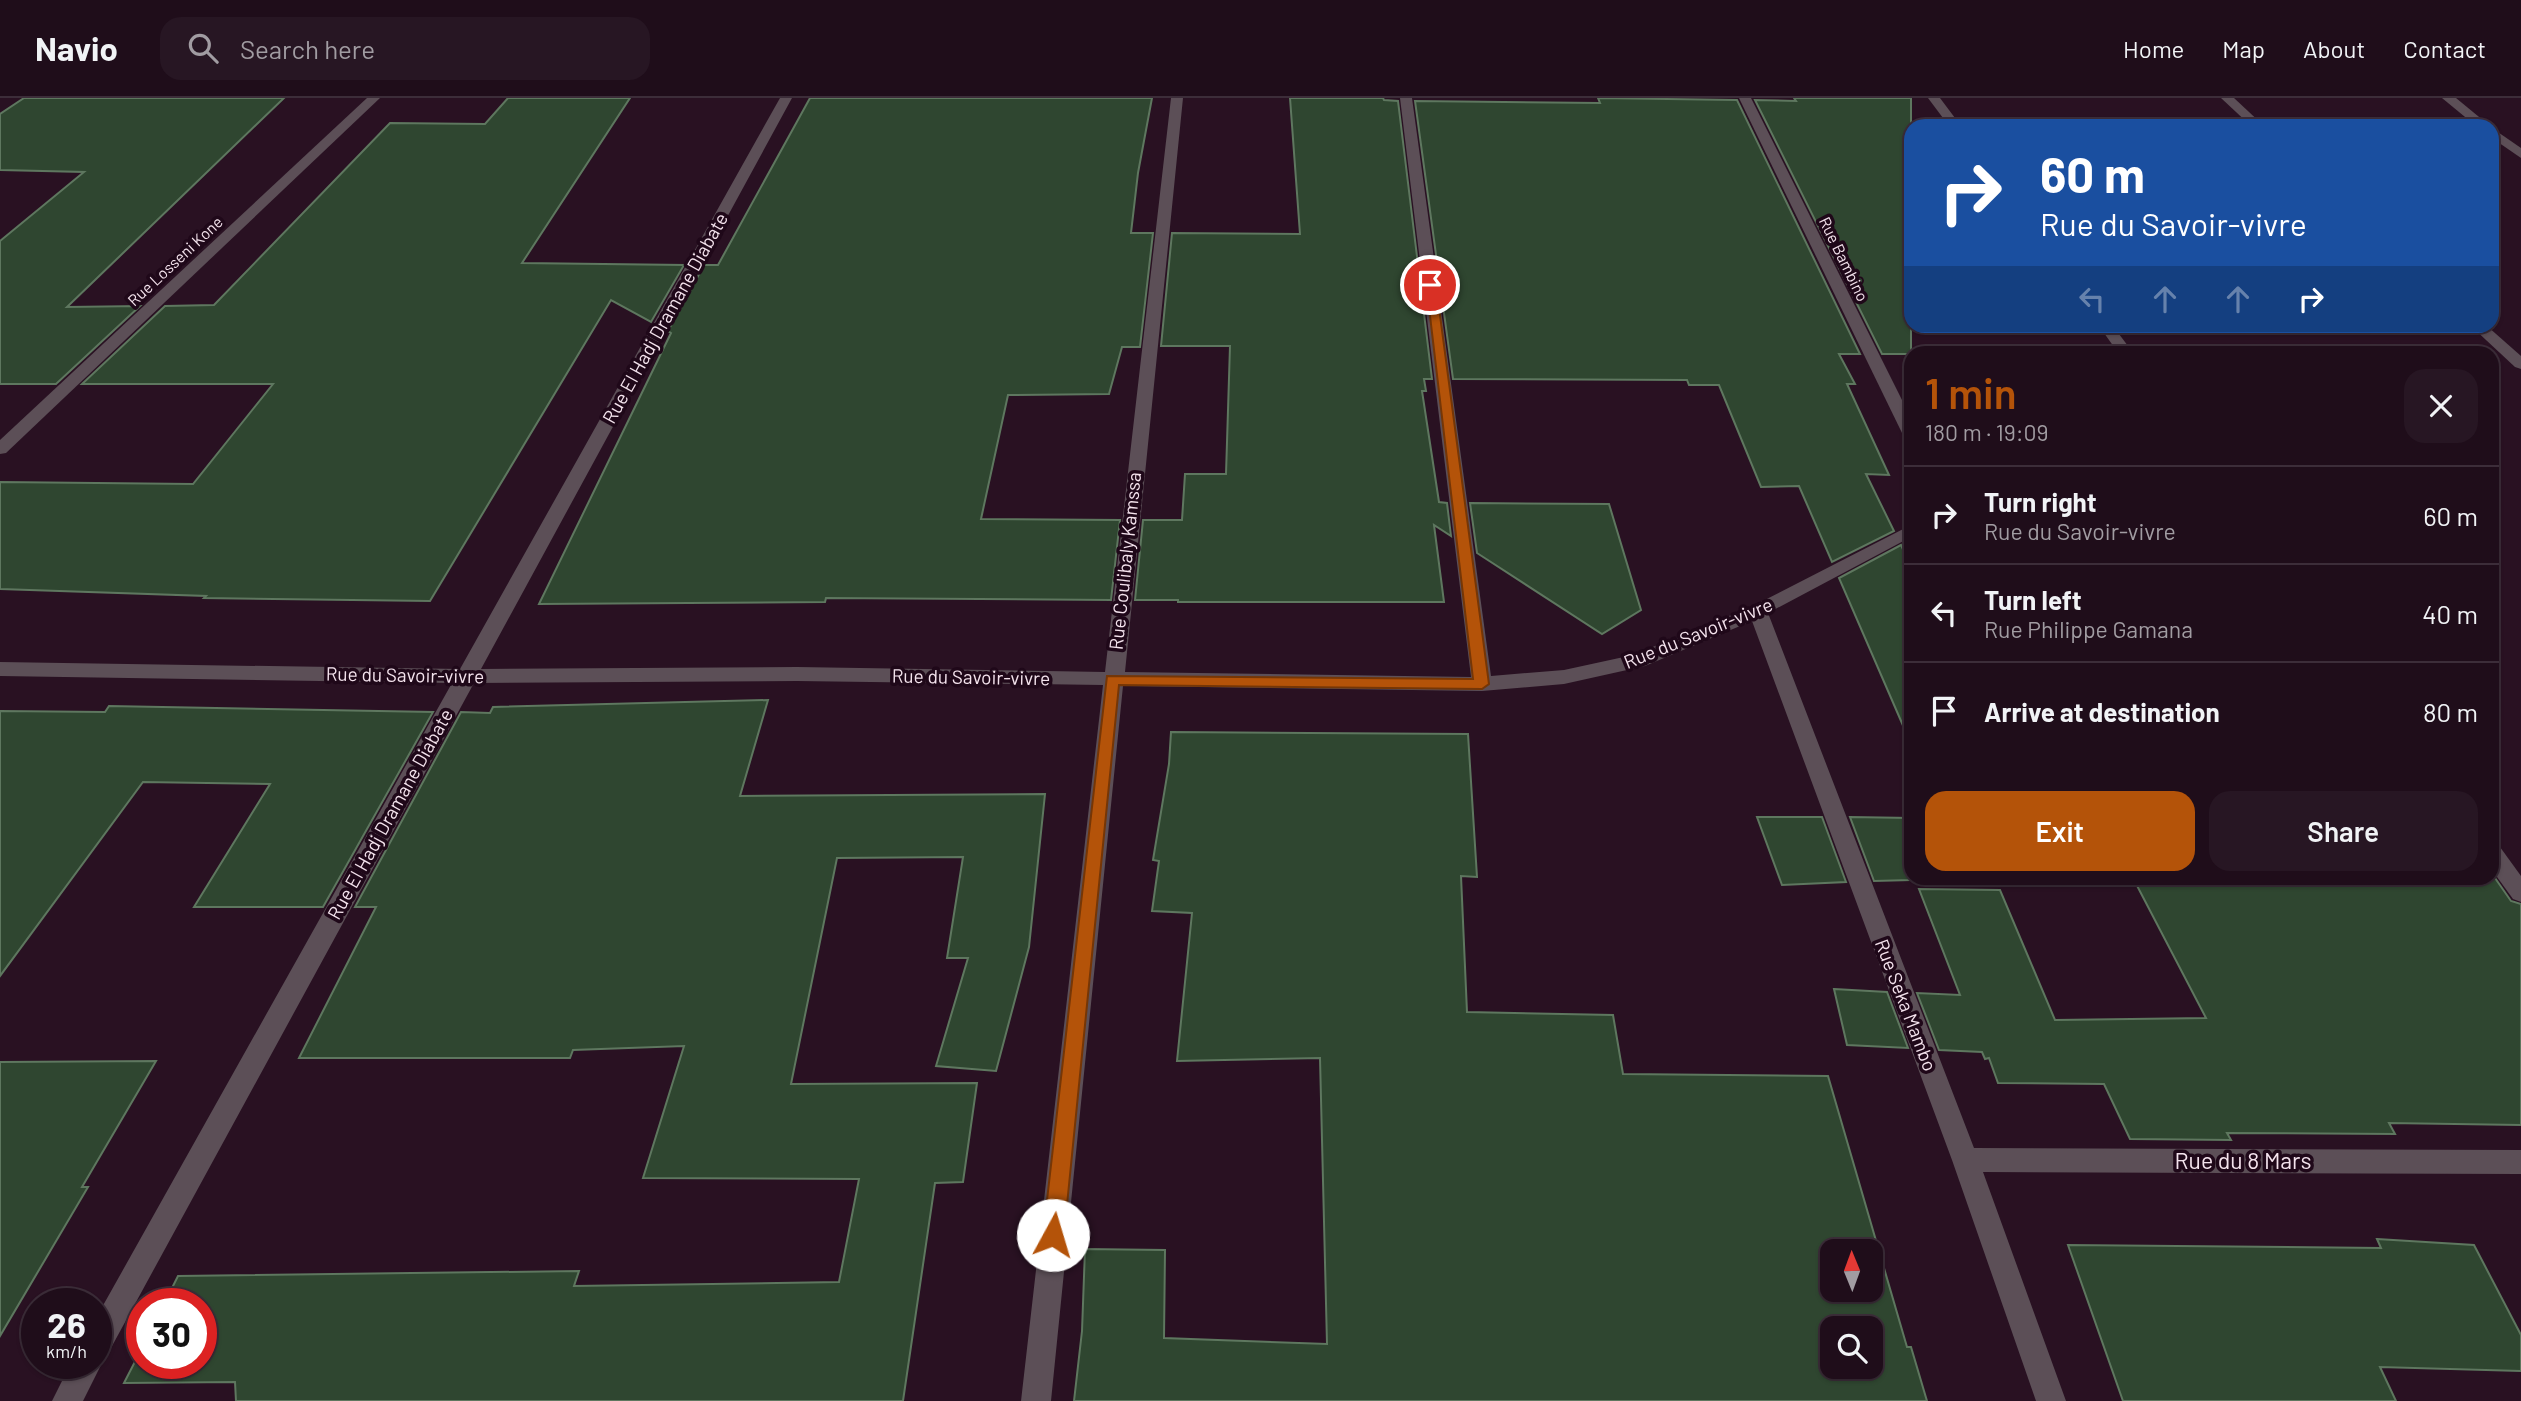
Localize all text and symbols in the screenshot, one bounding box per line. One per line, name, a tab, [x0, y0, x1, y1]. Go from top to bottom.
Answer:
search box	[160, 17, 650, 80]
text: Navio	[35, 28, 118, 68]
icon: search	[184, 29, 222, 67]
text: Search here	[240, 33, 375, 64]
text: Home	[2123, 34, 2184, 63]
text: Map	[2222, 34, 2265, 63]
text: About	[2303, 34, 2365, 63]
text: Contact	[2403, 34, 2486, 63]
text: 60 m	[2040, 144, 2145, 203]
icon: right	[1925, 147, 2016, 238]
text: Rue du Savoir-vivre	[2040, 204, 2307, 242]
street label: Rue El Hadj Dramane Diabate	[597, 208, 732, 427]
street label: Rue Losseni Kone	[123, 212, 226, 309]
street label: Rue Bambino	[1816, 214, 1873, 304]
pin	[1400, 255, 1460, 315]
icon: arrive	[1411, 266, 1449, 304]
icon: left	[2073, 280, 2111, 318]
icon: ahead	[2146, 280, 2184, 318]
icon: ahead	[2219, 280, 2257, 318]
icon: right	[2292, 280, 2330, 318]
text: 1 min	[1925, 367, 2017, 417]
button: close	[2404, 369, 2478, 443]
text: 180 m · 19:09	[1925, 418, 2049, 446]
street label: Rue Coulibaly Kamssa	[1104, 471, 1145, 651]
text: Turn right	[1984, 486, 2097, 517]
icon: right	[1925, 496, 1963, 534]
text: 60 m	[2423, 500, 2478, 531]
text: Rue du Savoir-vivre	[1984, 517, 2176, 545]
text: Turn left	[1984, 584, 2082, 615]
street label: Rue du Savoir-vivre	[1620, 592, 1776, 673]
icon: left	[1925, 594, 1963, 632]
text: 40 m	[2422, 598, 2478, 629]
text: Rue Philippe Gamana	[1984, 615, 2193, 643]
street label: Rue du Savoir-vivre	[326, 662, 484, 687]
street label: Rue du Savoir-vivre	[892, 664, 1050, 689]
icon: arrive	[1925, 692, 1963, 730]
text: Arrive at destination	[1984, 696, 2220, 727]
text: 80 m	[2423, 696, 2478, 727]
street label: Rue El Hadj Dramane Diabate	[322, 704, 457, 923]
button: Exit	[1925, 791, 2195, 871]
button: Share	[2209, 791, 2478, 871]
street label: Rue Seka Mambo	[1871, 936, 1942, 1074]
street label: Rue du 8 Mars	[2175, 1146, 2311, 1174]
position arrow	[1016, 1198, 1090, 1272]
north arrow	[1820, 1239, 1883, 1302]
map controls	[1820, 1239, 1883, 1379]
speed limit sign: 30	[126, 1288, 217, 1379]
text: 26	[47, 1303, 86, 1345]
button: search	[1820, 1316, 1883, 1379]
text: km/h	[46, 1340, 87, 1362]

